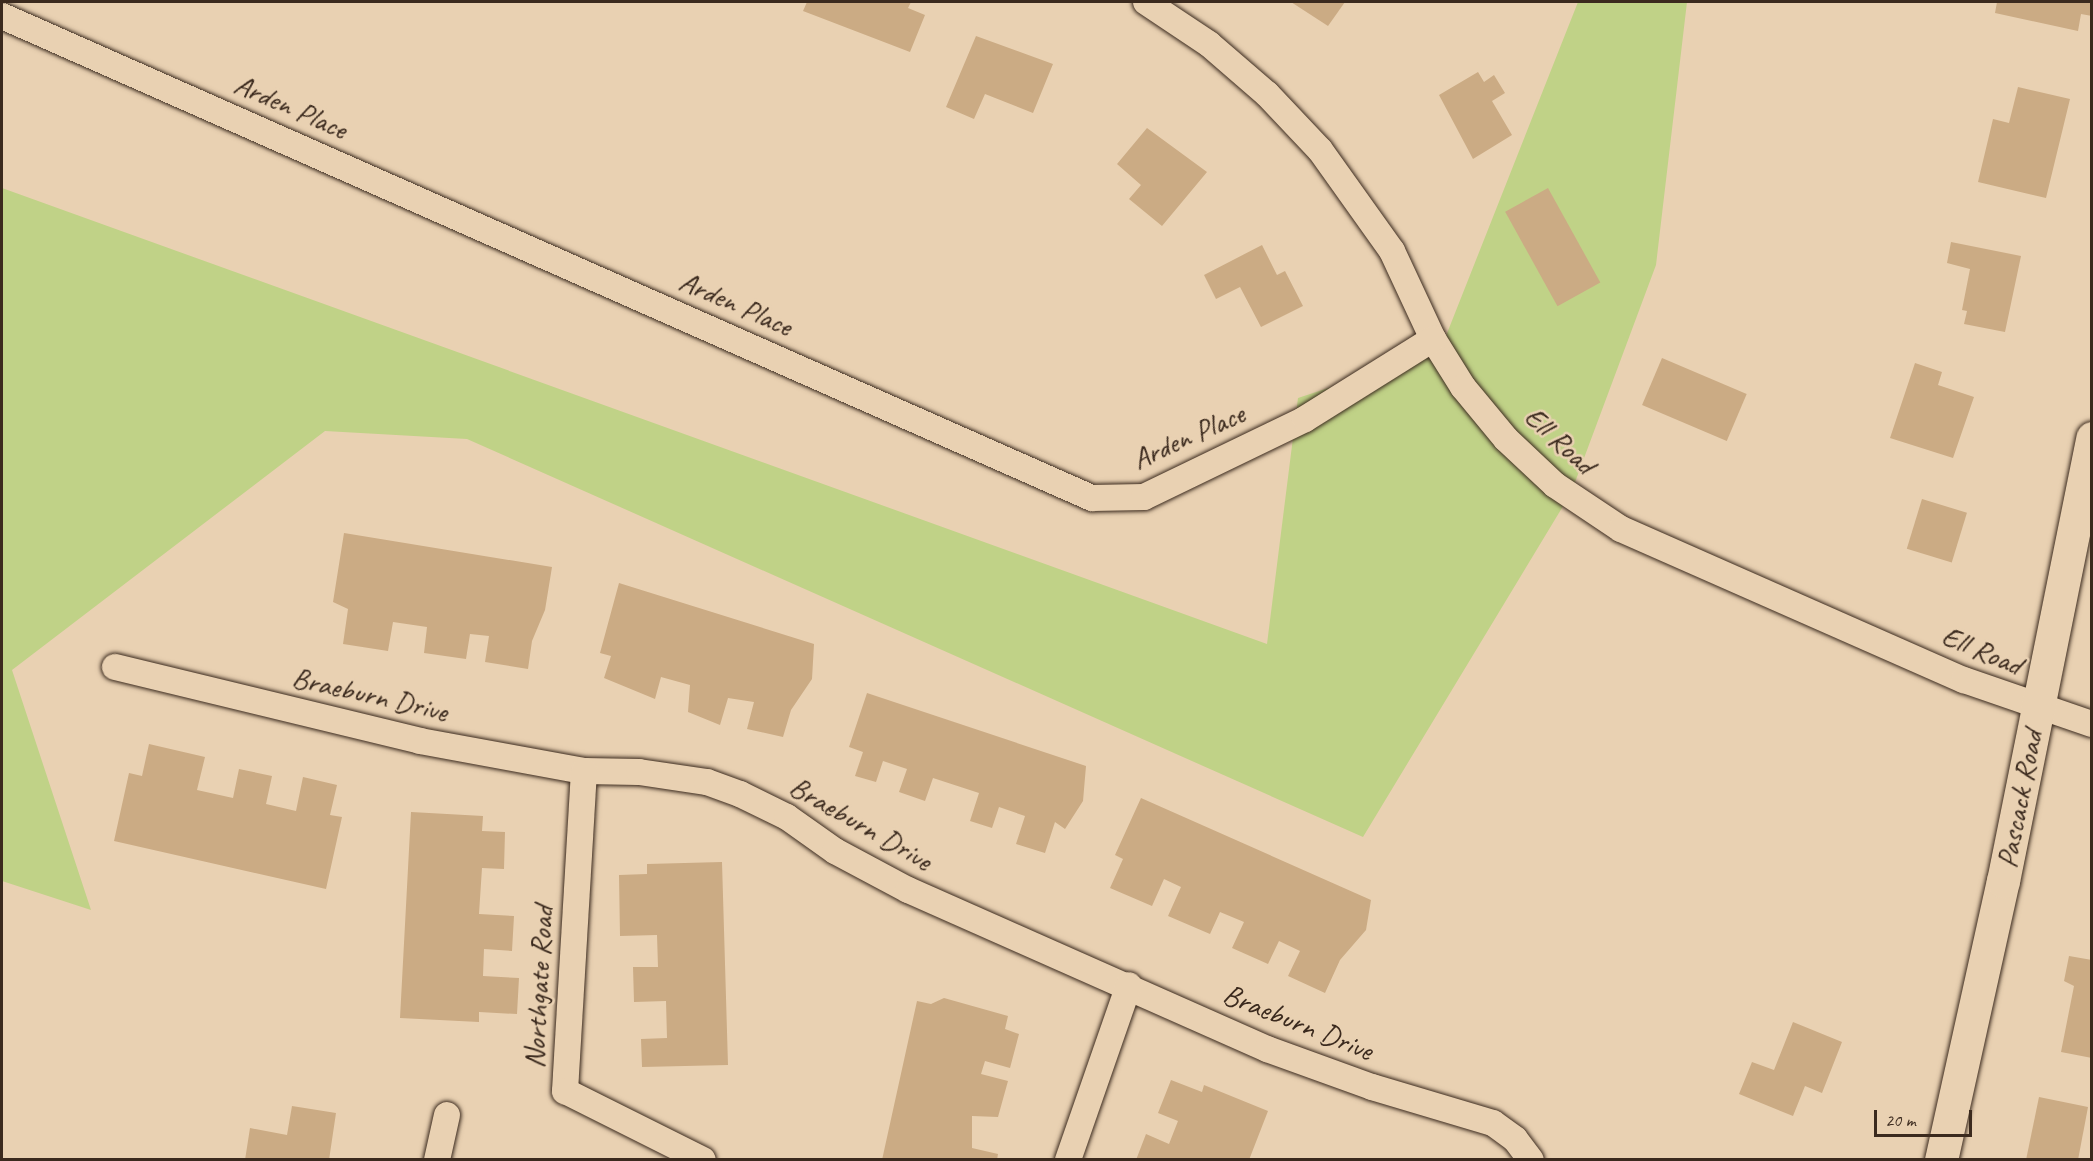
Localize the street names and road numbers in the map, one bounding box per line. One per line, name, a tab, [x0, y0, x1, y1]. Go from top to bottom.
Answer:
street label: Arden Place	[229, 65, 353, 147]
street label: Arden Place	[674, 262, 798, 344]
street label: Arden Place	[1126, 395, 1250, 477]
street label: Ell Road	[1517, 399, 1603, 481]
street label: Ell Road	[1937, 618, 2027, 682]
street label: Braeburn Drive	[289, 659, 451, 729]
street label: Pascack Road	[1988, 728, 2050, 870]
street label: Braeburn Drive	[783, 768, 939, 878]
street label: Northgate Road	[516, 905, 560, 1069]
street label: Braeburn Drive	[1218, 976, 1378, 1068]

